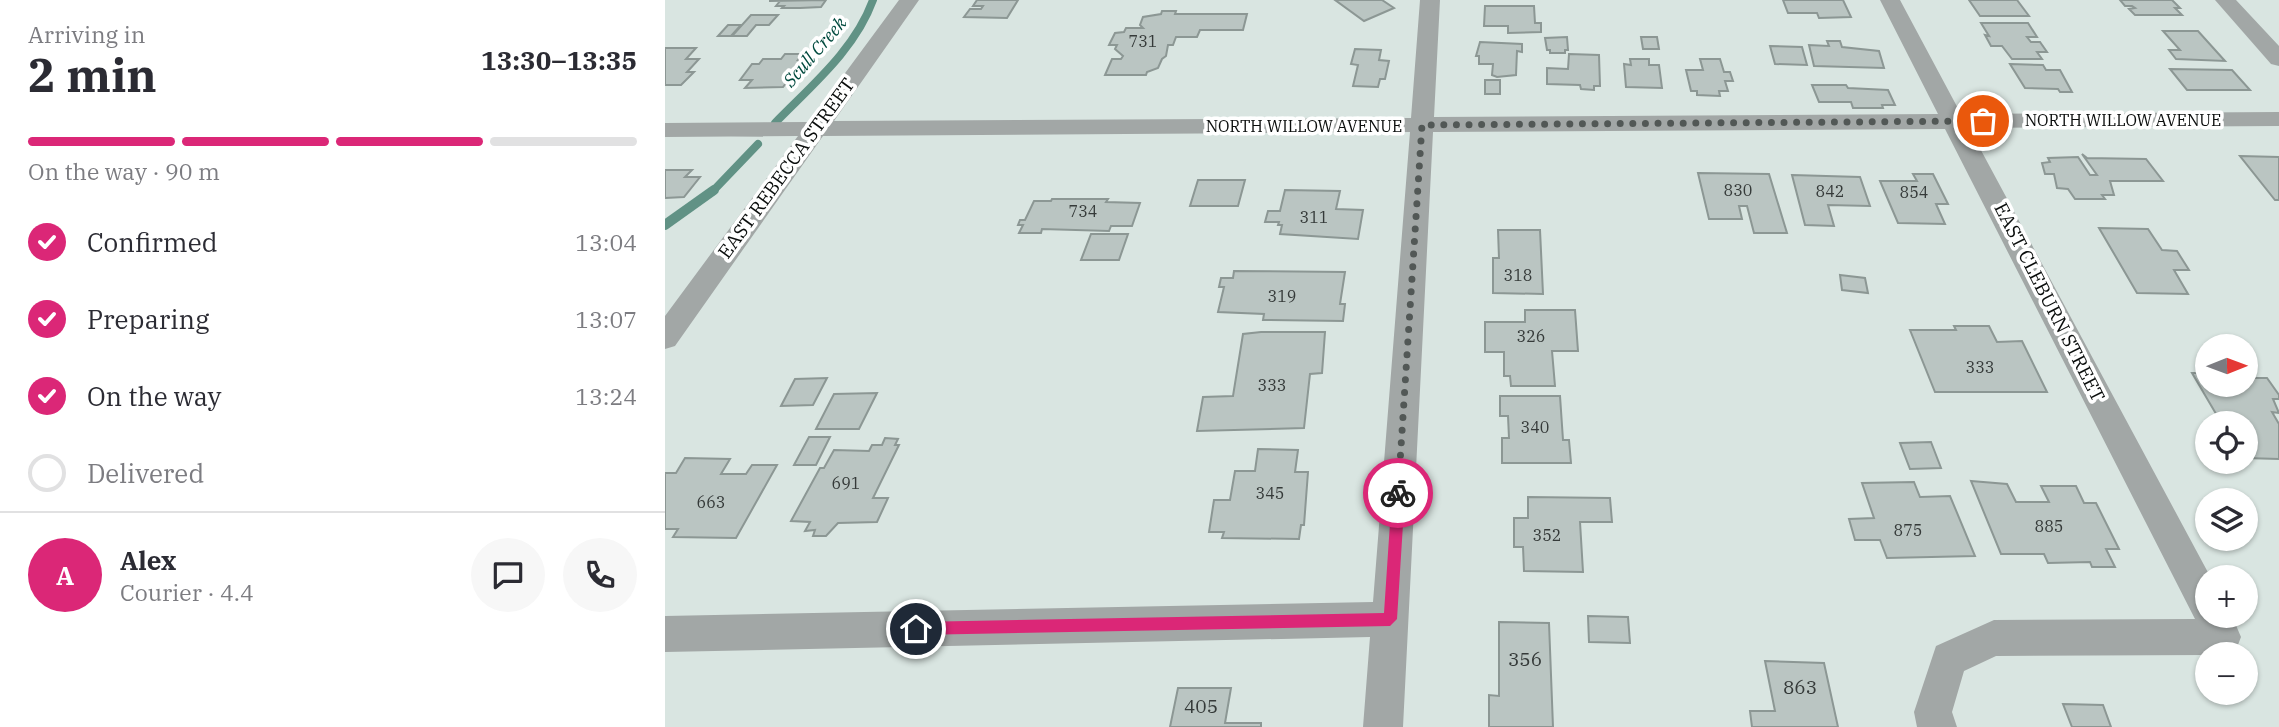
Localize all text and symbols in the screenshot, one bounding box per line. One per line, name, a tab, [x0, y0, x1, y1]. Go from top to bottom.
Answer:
water label: Scull Creek	[777, 12, 852, 92]
text: Arriving in	[28, 19, 145, 49]
house number: 731	[1129, 31, 1157, 51]
text: 13:30–13:35	[481, 43, 637, 77]
text: 2 min	[28, 45, 157, 105]
street label: EAST REBECCA STREET	[712, 73, 860, 263]
pin	[1953, 91, 2013, 151]
icon: bag	[1964, 102, 2002, 140]
street label: NORTH WILLOW AVENUE	[2025, 110, 2221, 130]
street label: NORTH WILLOW AVENUE	[1206, 116, 1402, 136]
text: On the way · 90 m	[28, 156, 220, 186]
house number: 830	[1724, 180, 1752, 200]
house number: 842	[1816, 181, 1844, 201]
house number: 854	[1900, 182, 1928, 202]
street label: EAST CLEBURN STREET	[1989, 198, 2111, 406]
house number: 734	[1069, 201, 1097, 221]
house number: 311	[1300, 207, 1328, 227]
icon: check	[28, 223, 66, 261]
text: Confirmed	[87, 225, 218, 259]
text: 13:04	[575, 227, 637, 257]
house number: 318	[1504, 265, 1532, 285]
house number: 319	[1268, 286, 1296, 306]
icon: check	[28, 300, 66, 338]
text: Preparing	[87, 302, 209, 336]
text: 13:07	[575, 304, 637, 334]
house number: 326	[1517, 326, 1545, 346]
north arrow	[2195, 334, 2257, 397]
map controls	[2195, 334, 2258, 705]
house number: 333	[1966, 357, 1994, 377]
house number: 333	[1258, 375, 1286, 395]
icon: check	[28, 377, 66, 415]
text: On the way	[87, 379, 221, 413]
text: 13:24	[575, 381, 637, 411]
button: locate	[2195, 411, 2258, 474]
house number: 340	[1521, 417, 1549, 437]
text: Delivered	[87, 456, 204, 490]
courier	[1363, 458, 1433, 528]
house number: 691	[832, 473, 860, 493]
icon: bike	[1379, 474, 1417, 512]
house number: 345	[1256, 483, 1284, 503]
button: layers	[2195, 488, 2258, 551]
house number: 663	[697, 492, 725, 512]
house number: 885	[2035, 516, 2063, 536]
house number: 875	[1894, 520, 1922, 540]
house number: 352	[1533, 525, 1561, 545]
button: chat	[471, 538, 545, 612]
button: phone	[563, 538, 637, 612]
text: Alex	[120, 543, 176, 577]
text: A	[56, 558, 74, 592]
button: +	[2195, 565, 2258, 628]
text: Courier · 4.4	[120, 577, 254, 607]
pin	[886, 599, 946, 659]
icon: home	[897, 610, 935, 648]
button: −	[2195, 642, 2258, 705]
house number: 356	[1508, 647, 1542, 671]
house number: 863	[1783, 675, 1817, 699]
house number: 405	[1184, 694, 1218, 718]

